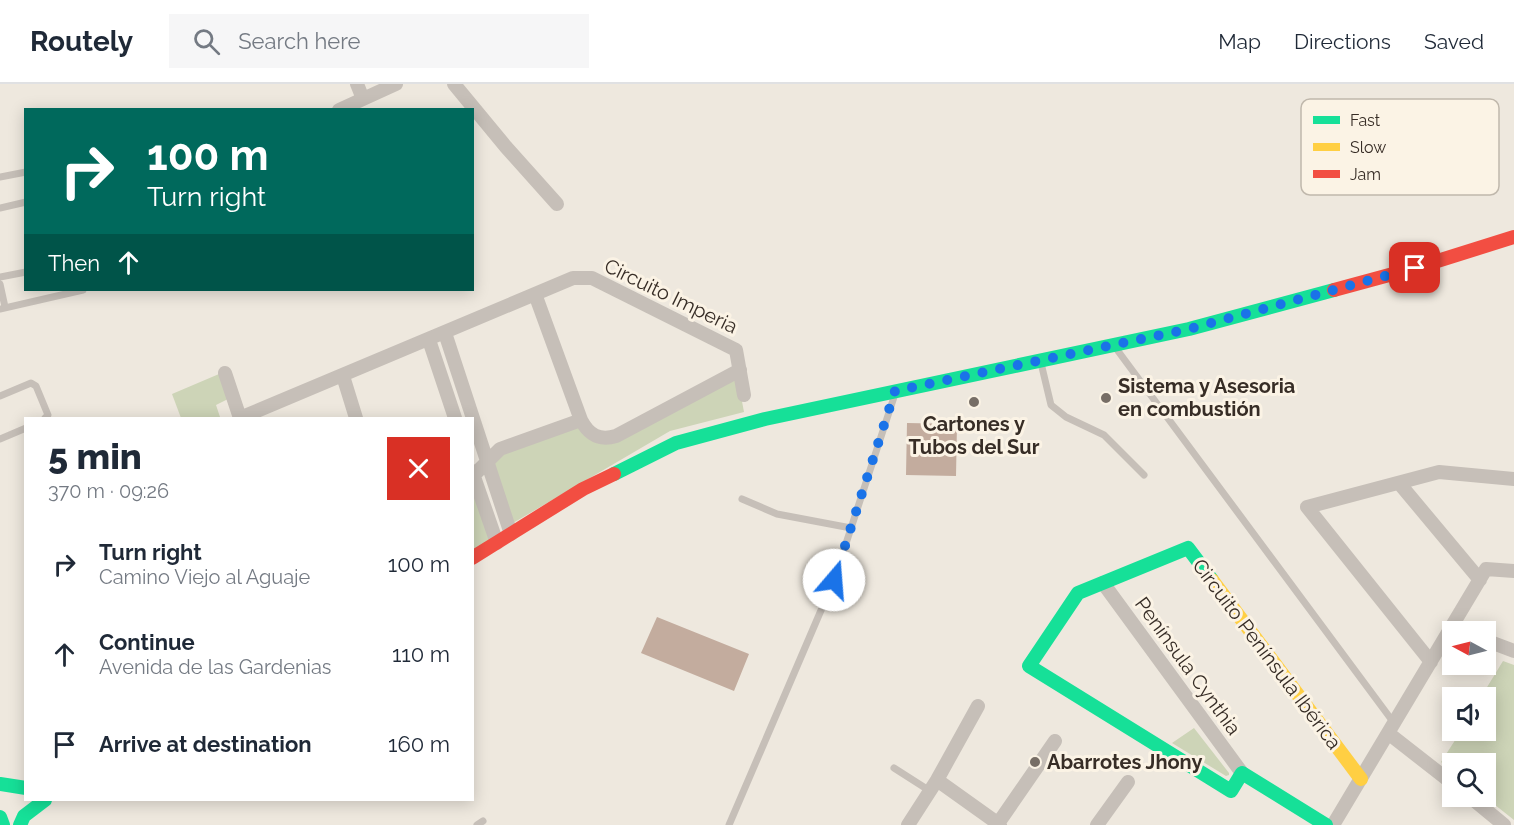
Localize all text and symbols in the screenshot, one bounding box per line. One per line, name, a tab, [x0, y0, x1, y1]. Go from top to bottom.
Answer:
search box	[169, 14, 589, 68]
text: Routely	[30, 25, 133, 58]
icon: search	[190, 25, 223, 58]
text: Search here	[238, 28, 360, 54]
text: Map	[1218, 29, 1261, 54]
text: Directions	[1294, 29, 1391, 54]
text: Saved	[1424, 29, 1484, 54]
legend	[1301, 99, 1499, 195]
text: Fast	[1350, 111, 1381, 130]
text: 100 m	[147, 131, 269, 180]
icon: right	[48, 132, 126, 210]
text: Slow	[1350, 138, 1386, 157]
text: Jam	[1350, 165, 1381, 184]
text: Turn right	[147, 181, 266, 212]
pin	[1389, 242, 1440, 293]
icon: ahead	[112, 246, 145, 279]
text: Then	[48, 250, 100, 276]
icon: arrive	[1398, 251, 1431, 284]
street label: Circuito Imperia	[600, 253, 742, 339]
place label: Sistema y Asesoria en combustión	[1118, 374, 1295, 421]
marker: Sistema y Asesoria en combustión	[1099, 391, 1113, 405]
marker: Cartones y Tubos del Sur	[967, 395, 981, 409]
place label: Cartones y Tubos del Sur	[909, 412, 1040, 459]
text: 5 min	[48, 435, 142, 477]
button: close	[387, 437, 450, 500]
text: 370 m · 09:26	[48, 479, 169, 503]
text: Turn right	[99, 539, 202, 565]
icon: right	[48, 548, 81, 581]
position arrow	[802, 548, 866, 612]
text: 100 m	[388, 551, 450, 577]
street label: Circuito Península Ibérica	[1187, 554, 1347, 754]
text: Camino Viejo al Aguaje	[99, 565, 310, 589]
street label: Península Cynthia	[1130, 592, 1246, 740]
north arrow	[1442, 621, 1496, 675]
map controls	[1442, 621, 1496, 807]
text: Continue	[99, 629, 195, 655]
icon: ahead	[48, 638, 81, 671]
text: 110 m	[392, 641, 450, 667]
text: Avenida de las Gardenias	[99, 655, 331, 679]
button: sound	[1442, 687, 1496, 741]
icon: arrive	[48, 728, 81, 761]
text: Arrive at destination	[99, 731, 312, 757]
text: 160 m	[388, 731, 450, 757]
place label: Abarrotes Jhony	[1047, 750, 1203, 774]
button: search	[1442, 753, 1496, 807]
marker: Abarrotes Jhony	[1028, 755, 1042, 769]

